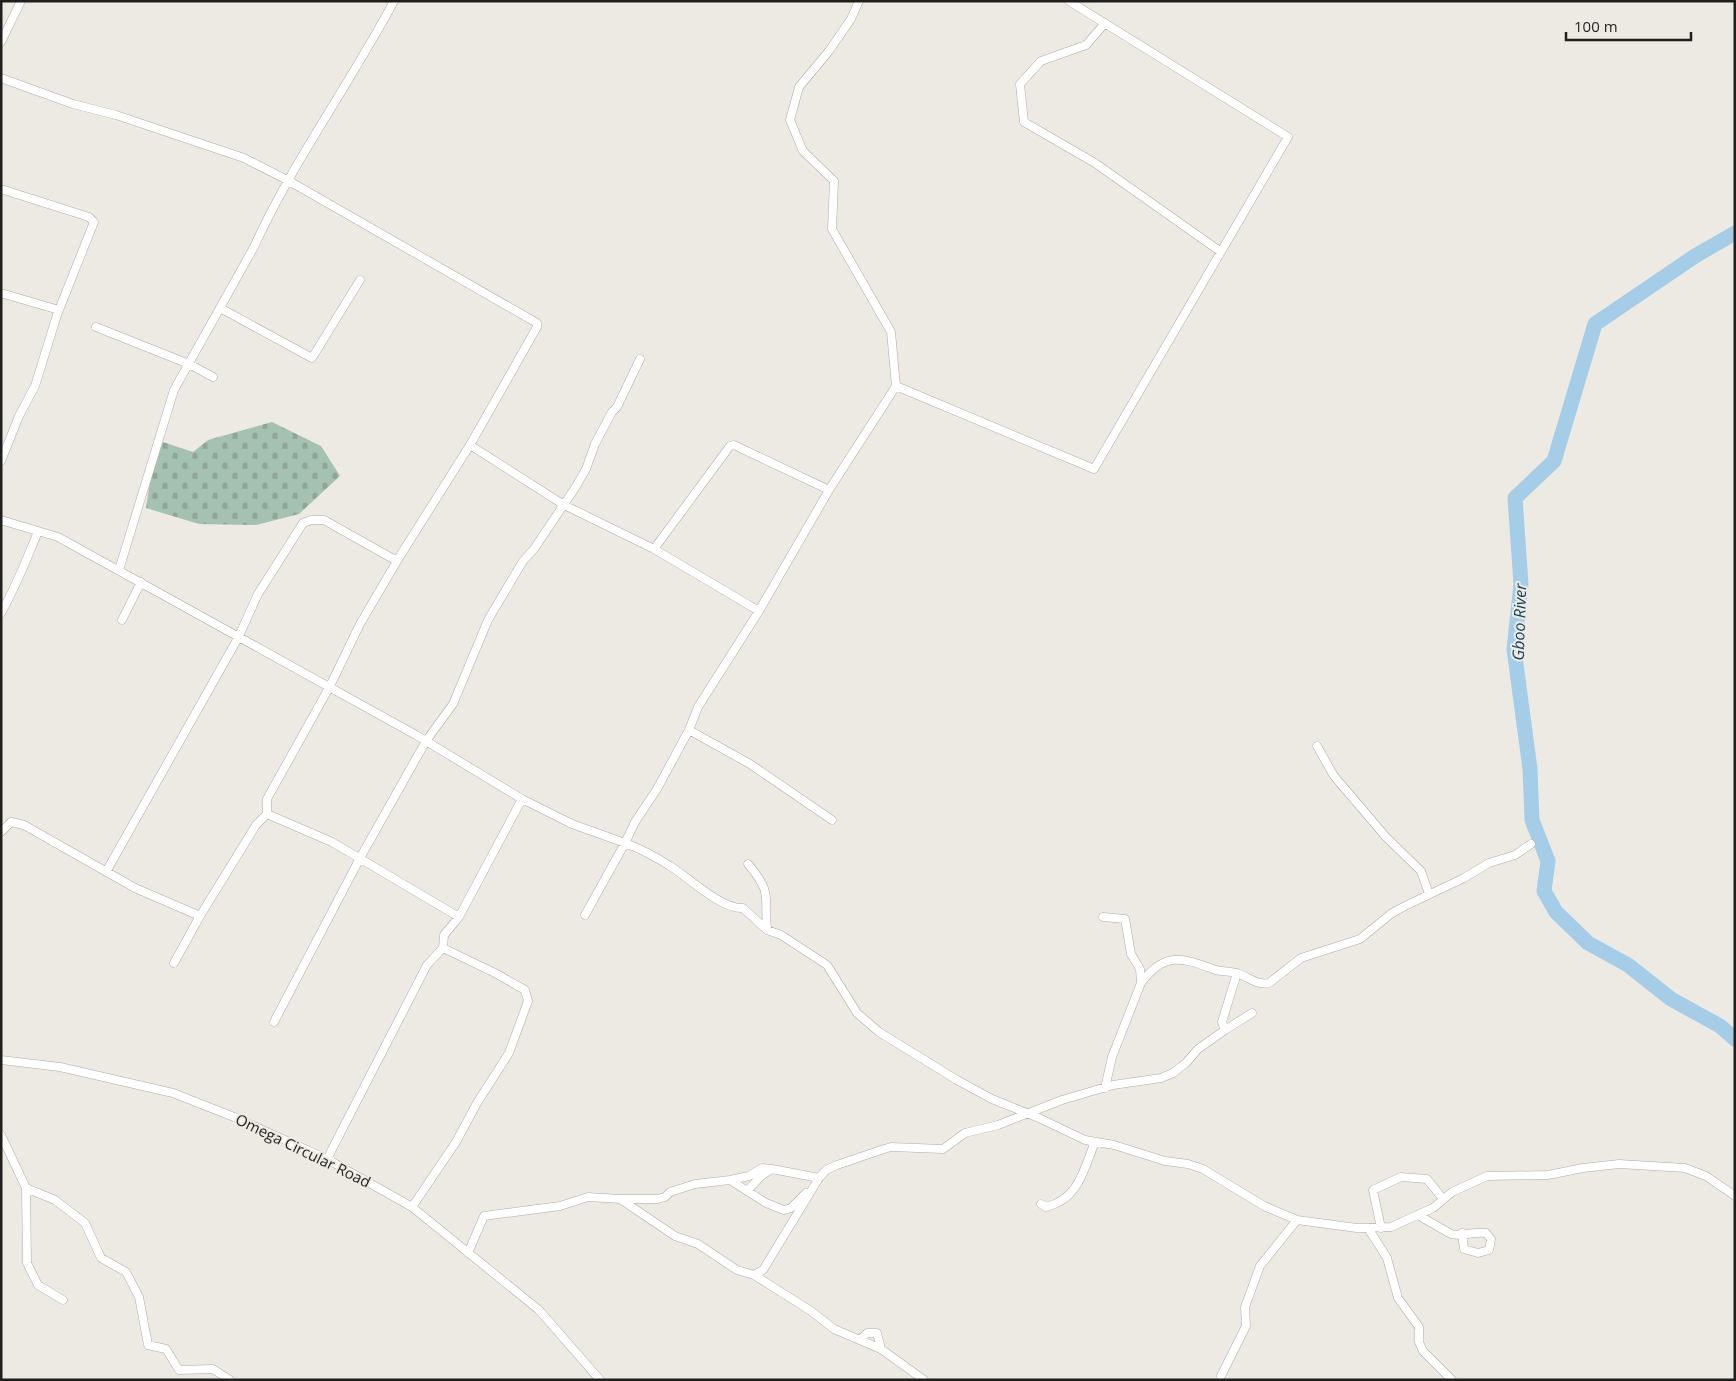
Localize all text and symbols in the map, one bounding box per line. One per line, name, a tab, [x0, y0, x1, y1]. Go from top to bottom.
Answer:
scale bar	[1566, 10, 1691, 42]
text: 100 m	[1574, 16, 1618, 36]
water label: Gboo River	[1507, 582, 1531, 661]
street label: Omega Circular Road	[233, 1109, 374, 1192]

